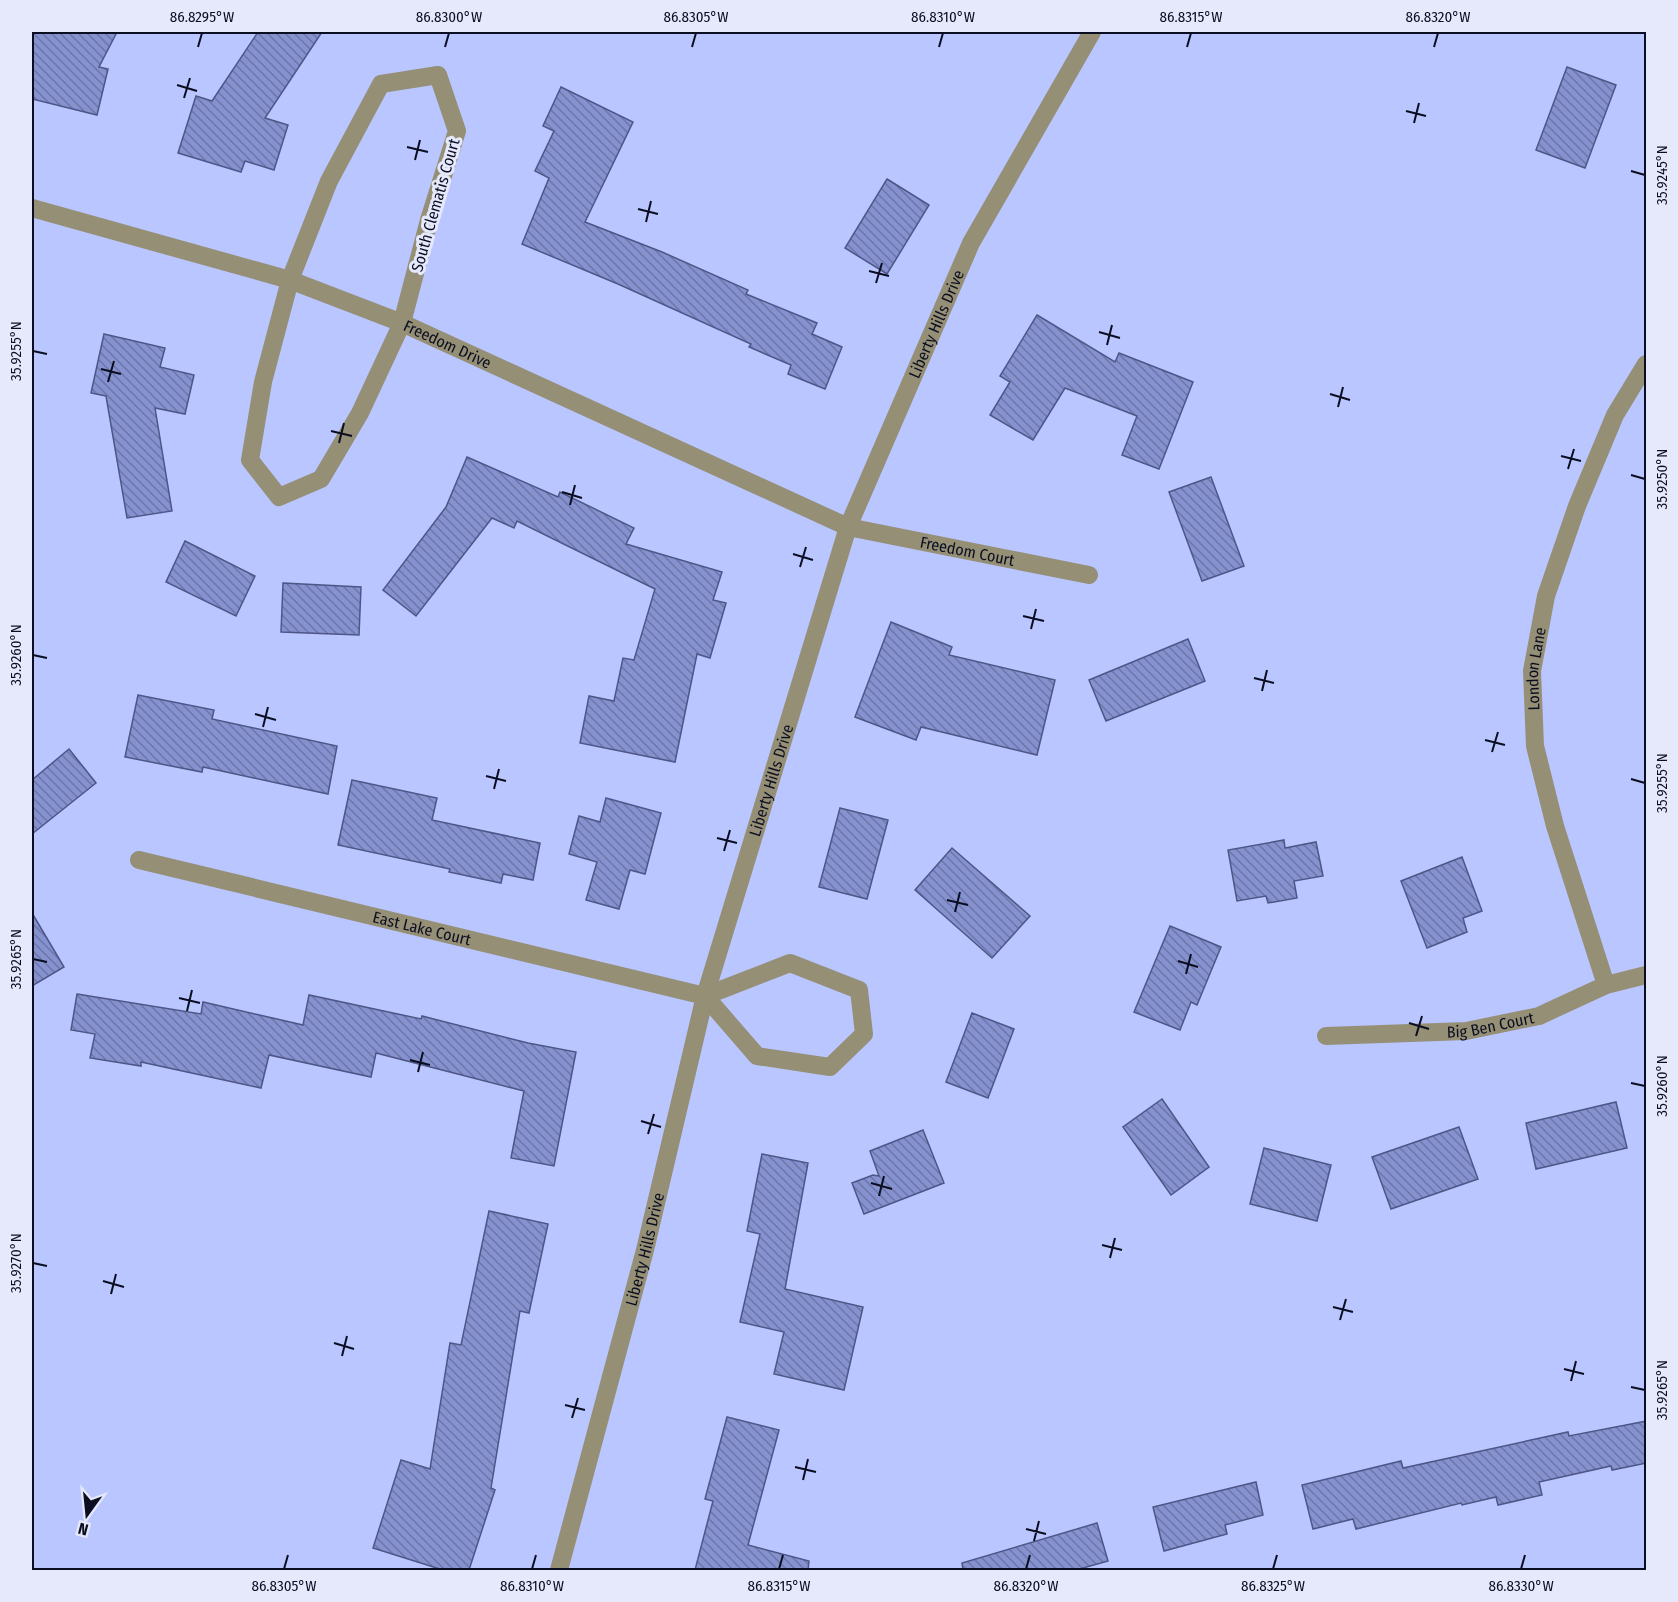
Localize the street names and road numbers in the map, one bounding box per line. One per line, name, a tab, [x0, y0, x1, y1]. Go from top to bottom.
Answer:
street label: South Clematis Court	[407, 136, 464, 274]
street label: Liberty Hills Drive	[905, 267, 968, 381]
street label: Freedom Drive	[401, 316, 494, 373]
street label: Freedom Court	[918, 533, 1017, 570]
street label: London Lane	[1523, 626, 1550, 711]
street label: Liberty Hills Drive	[745, 722, 797, 839]
street label: East Lake Court	[371, 908, 473, 950]
street label: Big Ben Court	[1446, 1008, 1536, 1042]
street label: Liberty Hills Drive	[621, 1191, 668, 1308]

